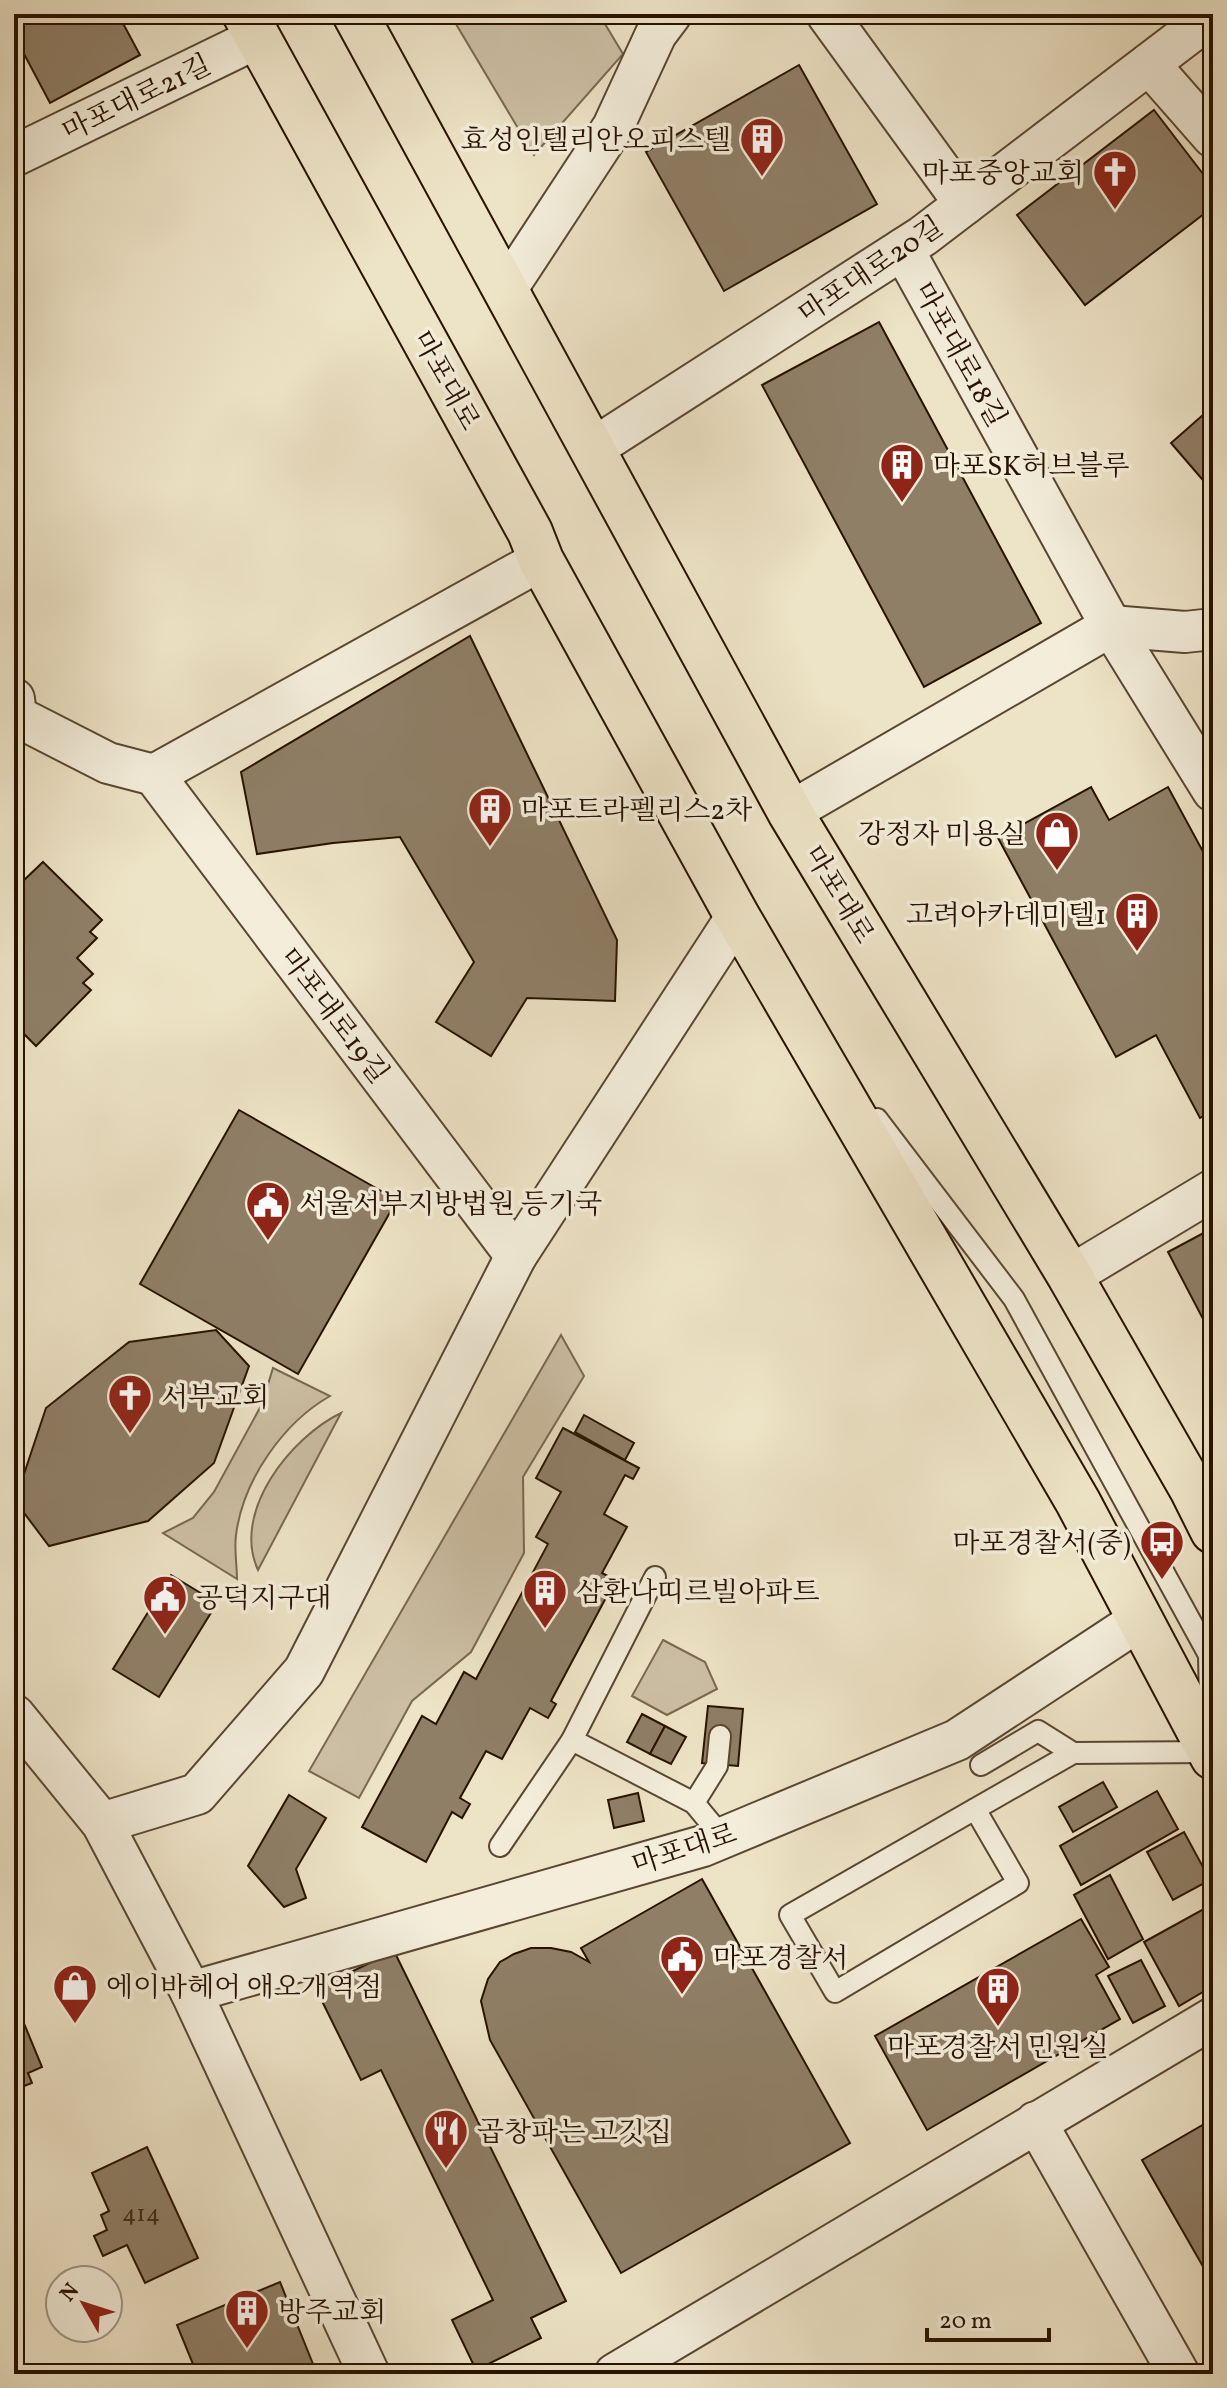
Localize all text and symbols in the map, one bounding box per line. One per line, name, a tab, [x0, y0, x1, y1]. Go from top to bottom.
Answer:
street label: 마포대로21길	[56, 46, 218, 152]
building icon: 효성인텔리안오피스텔	[738, 115, 786, 178]
place label: 효성인텔리안오피스텔	[461, 122, 731, 161]
church icon: 마포중앙교회	[1091, 148, 1139, 211]
place label: 마포중앙교회	[922, 155, 1084, 194]
street label: 마포대로20길	[791, 208, 951, 334]
street label: 마포대로18길	[903, 276, 1015, 435]
street label: 마포대로	[402, 324, 488, 438]
building icon: 마포SK허브블루	[878, 441, 926, 504]
place label: 마포SK허브블루	[933, 448, 1130, 487]
building icon: 마포트라펠리스2차	[466, 785, 514, 848]
place label: 마포트라펠리스2차	[521, 792, 752, 831]
shop icon: 강정자 미용실	[1033, 809, 1081, 872]
place label: 강정자 미용실	[858, 816, 1026, 855]
street label: 마포대로	[793, 839, 882, 952]
building icon: 고려아카데미텔1	[1113, 890, 1161, 953]
place label: 고려아카데미텔1	[906, 897, 1106, 936]
street label: 마포대로19길	[269, 941, 397, 1092]
public building icon: 서울서부지방법원 등기국	[244, 1179, 292, 1242]
place label: 서울서부지방법원 등기국	[299, 1186, 602, 1225]
church icon: 서부교회	[106, 1372, 154, 1435]
place label: 서부교회	[161, 1379, 269, 1418]
bus stop icon: 마포경찰서(중)	[1138, 1518, 1186, 1581]
place label: 마포경찰서(중)	[952, 1525, 1131, 1564]
building icon: 삼환나띠르빌아파트	[521, 1567, 569, 1630]
public building icon: 공덕지구대	[141, 1573, 189, 1636]
place label: 삼환나띠르빌아파트	[576, 1574, 819, 1613]
place label: 공덕지구대	[196, 1580, 331, 1619]
street label: 마포대로	[627, 1815, 742, 1886]
public building icon: 마포경찰서	[658, 1933, 706, 1996]
place label: 마포경찰서	[713, 1940, 848, 1979]
shop icon: 에이바헤어 애오개역점	[51, 1962, 99, 2025]
building icon: 마포경찰서 민원실	[974, 1965, 1022, 2028]
place label: 에이바헤어 애오개역점	[106, 1969, 382, 2008]
place label: 마포경찰서 민원실	[887, 2029, 1109, 2068]
restaurant icon: 곱창파는 고깃집	[422, 2107, 470, 2170]
place label: 곱창파는 고깃집	[477, 2114, 672, 2153]
house number: 414	[122, 2198, 160, 2232]
north arrow	[44, 2264, 124, 2344]
text: N	[53, 2277, 87, 2309]
building icon: 방주교회	[223, 2287, 271, 2350]
scale bar	[927, 2292, 1049, 2342]
place label: 방주교회	[278, 2294, 386, 2333]
text: 20 m	[939, 2305, 992, 2339]

